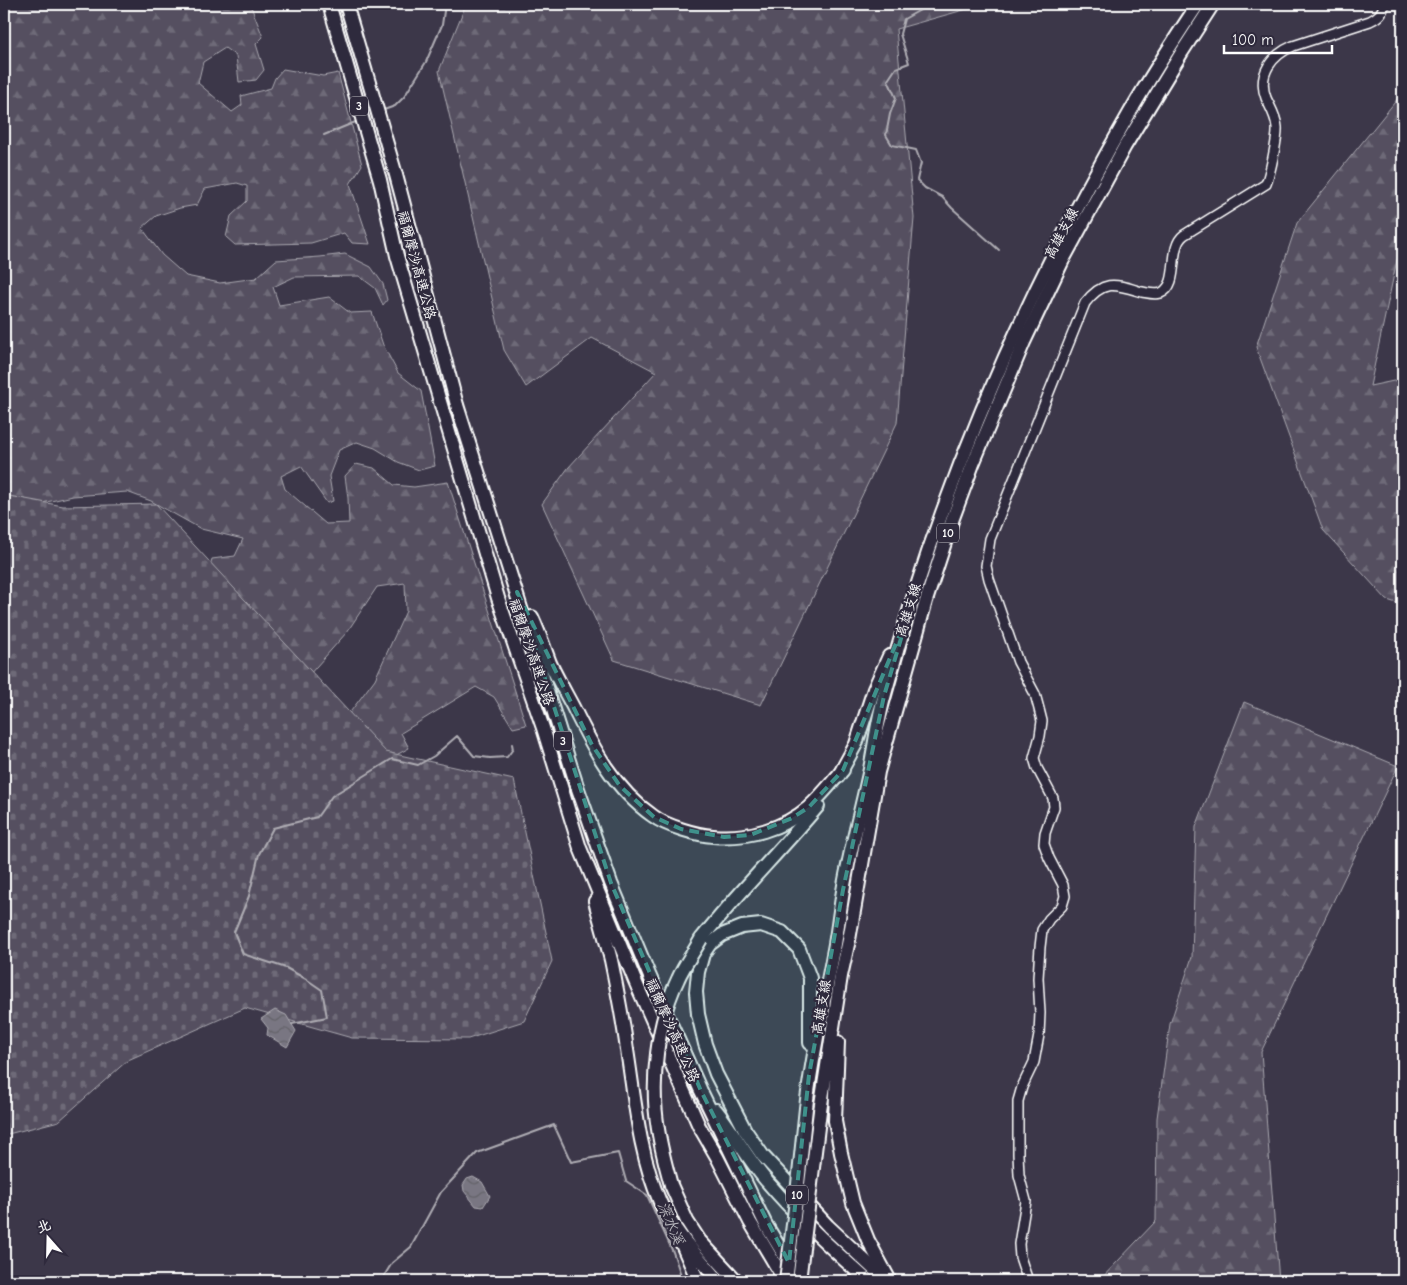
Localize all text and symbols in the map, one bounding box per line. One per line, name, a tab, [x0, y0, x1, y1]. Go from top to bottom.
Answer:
scale bar	[1224, 22, 1332, 54]
text: 100 m	[1232, 31, 1274, 49]
road number: 3	[350, 96, 368, 115]
street label: 高雄支線	[1041, 205, 1082, 262]
street label: 福爾摩沙高速公路	[394, 209, 439, 321]
road number: 10	[937, 524, 959, 542]
street label: 高雄支線	[892, 581, 925, 639]
street label: 福爾摩沙高速公路	[505, 596, 558, 708]
road number: 3	[554, 731, 572, 750]
street label: 福爾摩沙高速公路	[642, 976, 703, 1085]
street label: 高雄支線	[809, 978, 834, 1036]
road number: 10	[786, 1186, 808, 1204]
water label: 深水溪	[654, 1199, 688, 1248]
north arrow	[22, 1212, 72, 1262]
text: 北	[34, 1216, 53, 1237]

